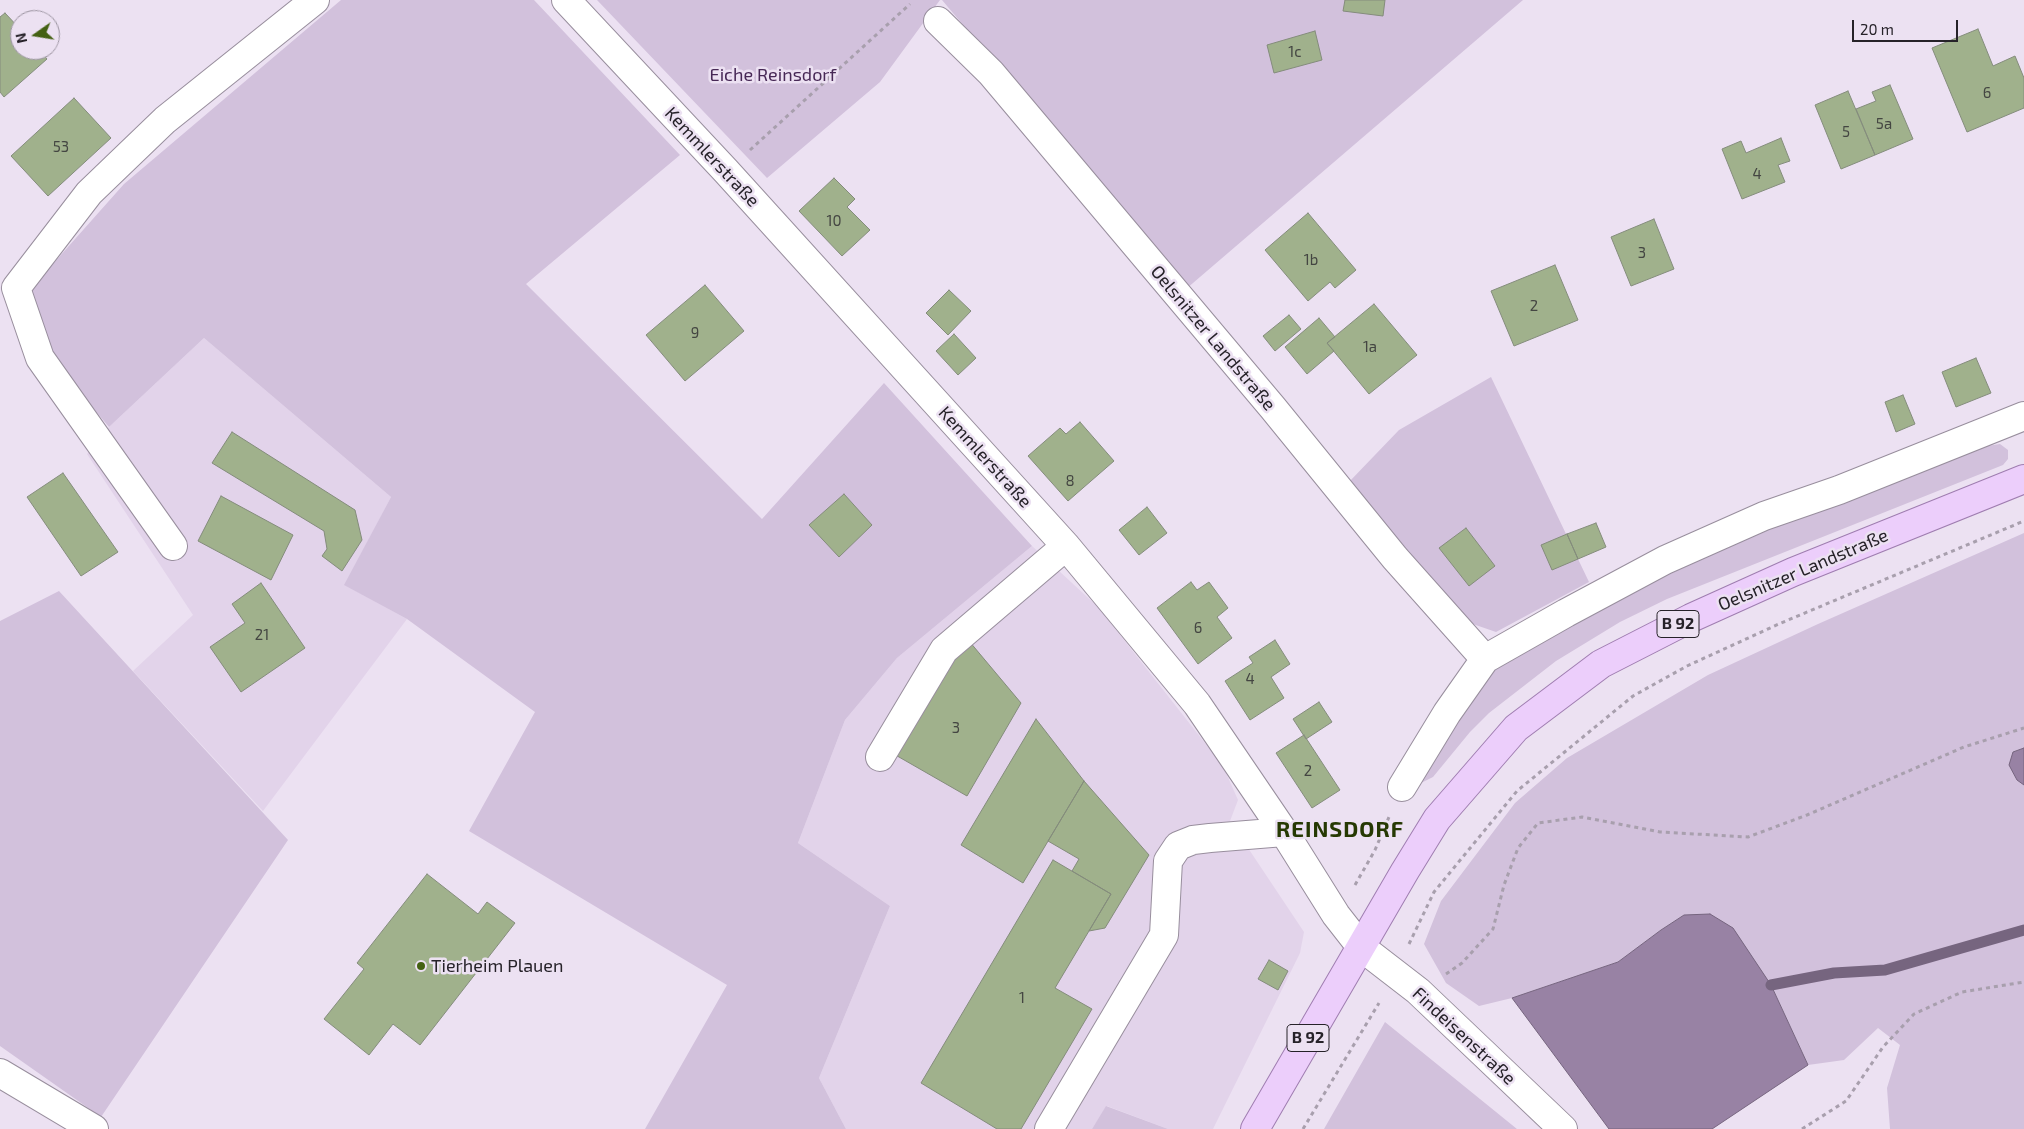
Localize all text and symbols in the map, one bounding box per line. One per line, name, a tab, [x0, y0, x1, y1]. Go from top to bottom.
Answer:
north arrow	[10, 10, 60, 60]
scale bar	[1854, 10, 1960, 42]
text: 20 m	[1860, 20, 1894, 38]
text: N	[11, 31, 30, 45]
house number: 1c	[1288, 43, 1302, 61]
park label: Eiche Reinsdorf	[710, 64, 836, 86]
house number: 6	[1983, 84, 1991, 102]
street label: Kemmlerstraße	[660, 103, 764, 211]
house number: 5a	[1876, 115, 1892, 133]
house number: 5	[1842, 123, 1850, 141]
house number: 53	[53, 138, 69, 156]
house number: 4	[1752, 165, 1762, 183]
house number: 10	[826, 212, 842, 230]
house number: 3	[1638, 244, 1646, 262]
house number: 1b	[1304, 251, 1318, 269]
street label: Oelsnitzer Landstraße	[1146, 261, 1280, 415]
house number: 2	[1530, 297, 1538, 315]
house number: 9	[691, 324, 699, 342]
house number: 1a	[1363, 338, 1377, 356]
street label: Kemmlerstraße	[934, 402, 1036, 512]
house number: 8	[1065, 472, 1075, 490]
street label: Oelsnitzer Landstraße	[1715, 524, 1891, 616]
road number: B 92	[1657, 610, 1699, 638]
house number: 6	[1194, 619, 1202, 637]
house number: 21	[255, 626, 269, 644]
house number: 4	[1245, 670, 1255, 688]
house number: 3	[952, 719, 960, 737]
house number: 2	[1304, 762, 1312, 780]
district label: REINSDORF	[1275, 817, 1405, 843]
place label: Tierheim Plauen	[431, 955, 563, 977]
marker: Tierheim Plauen	[415, 960, 427, 972]
street label: Findeisenstraße	[1408, 983, 1520, 1089]
house number: 1	[1019, 989, 1025, 1007]
road number: B 92	[1287, 1024, 1329, 1052]

